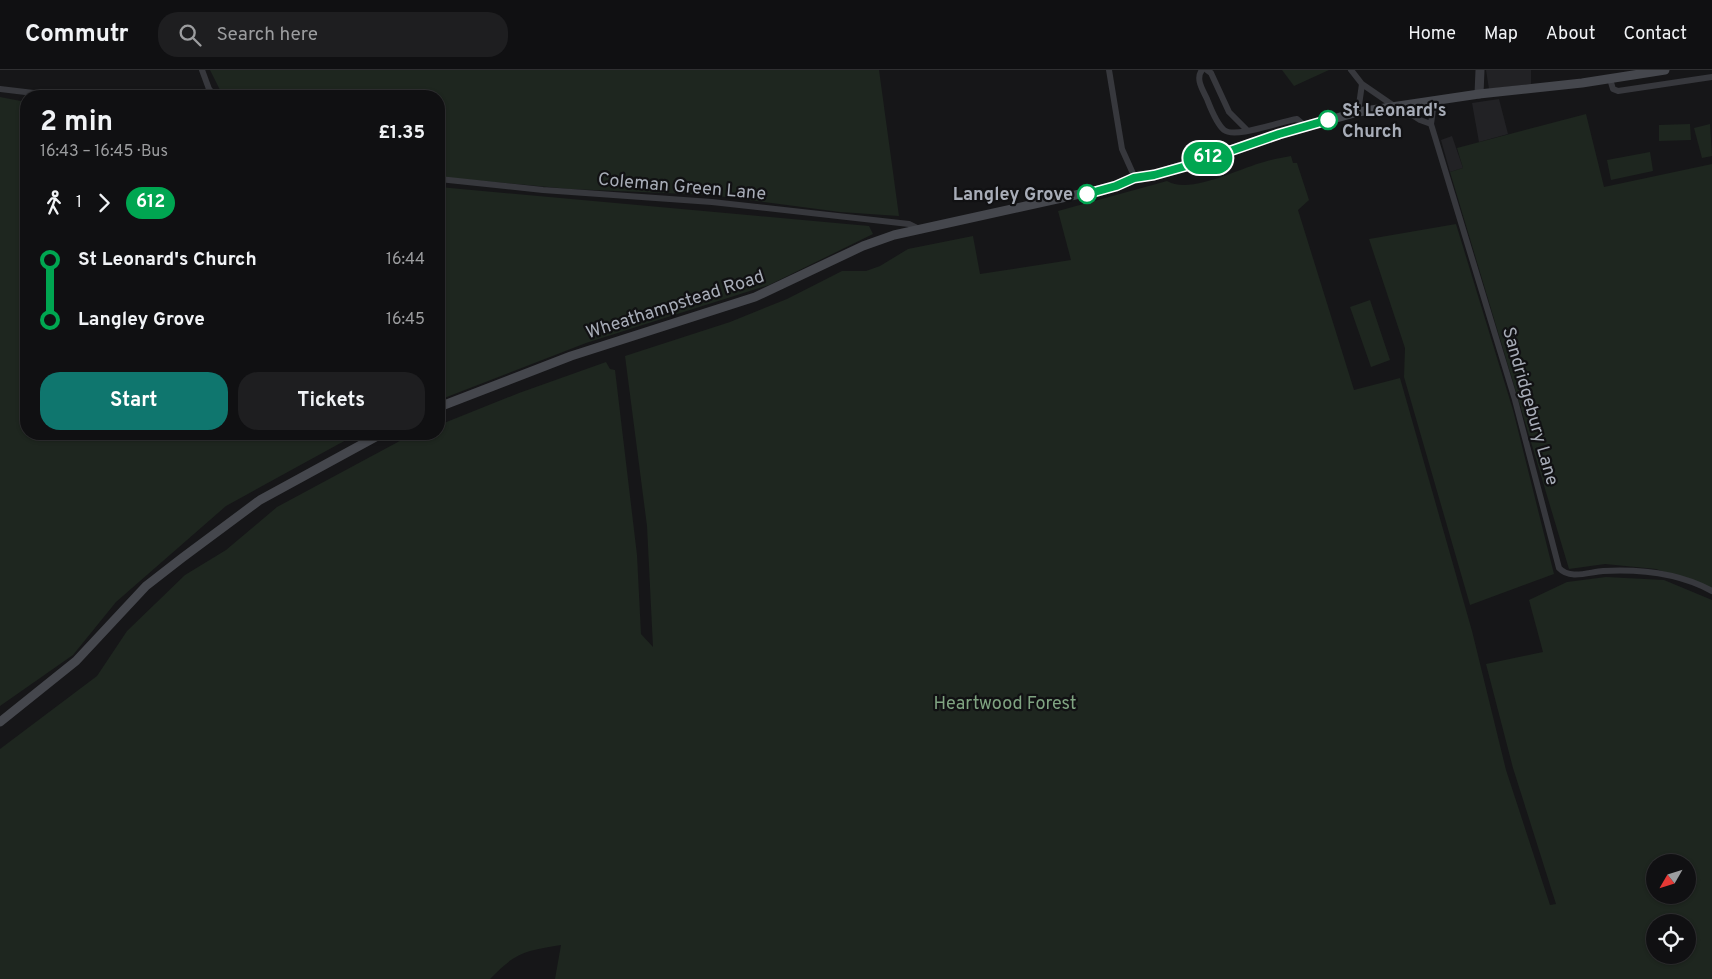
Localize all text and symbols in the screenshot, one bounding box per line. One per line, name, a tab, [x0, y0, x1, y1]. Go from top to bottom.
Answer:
search box	[158, 12, 508, 57]
text: Commutr	[25, 20, 128, 50]
icon: search	[176, 21, 204, 49]
text: Search here	[216, 23, 318, 47]
text: Home	[1408, 23, 1456, 46]
text: Map	[1484, 23, 1518, 46]
text: About	[1546, 23, 1595, 46]
text: Contact	[1623, 23, 1687, 46]
place label: St Leonard's Church	[1342, 100, 1447, 144]
text: 2 min	[40, 105, 113, 141]
marker: St Leonard's Church	[1318, 110, 1338, 130]
text: £1.35	[378, 121, 425, 145]
text: 16:43 – 16:45 · Bus	[40, 142, 168, 162]
line badge: 612	[1179, 142, 1237, 174]
text: 612	[1193, 146, 1223, 169]
street label: Coleman Green Lane	[597, 169, 767, 206]
place label: Langley Grove	[953, 184, 1073, 207]
marker: Langley Grove	[1077, 184, 1097, 204]
icon: walk	[40, 189, 68, 217]
icon: forward	[90, 189, 118, 217]
text: 612	[136, 191, 165, 214]
text: 1	[76, 193, 82, 213]
text: St Leonard's Church	[78, 248, 257, 272]
text: 16:44	[386, 250, 425, 270]
street label: Wheathampstead Road	[583, 266, 768, 345]
text: Langley Grove	[78, 308, 205, 332]
text: 16:45	[386, 310, 425, 330]
street label: Sandridgebury Lane	[1496, 325, 1563, 488]
button: Start	[40, 372, 228, 430]
button: Tickets	[238, 372, 425, 430]
park label: Heartwood Forest	[933, 693, 1077, 716]
north arrow	[1646, 854, 1696, 904]
map controls	[1646, 854, 1696, 964]
button: locate	[1646, 914, 1696, 964]

